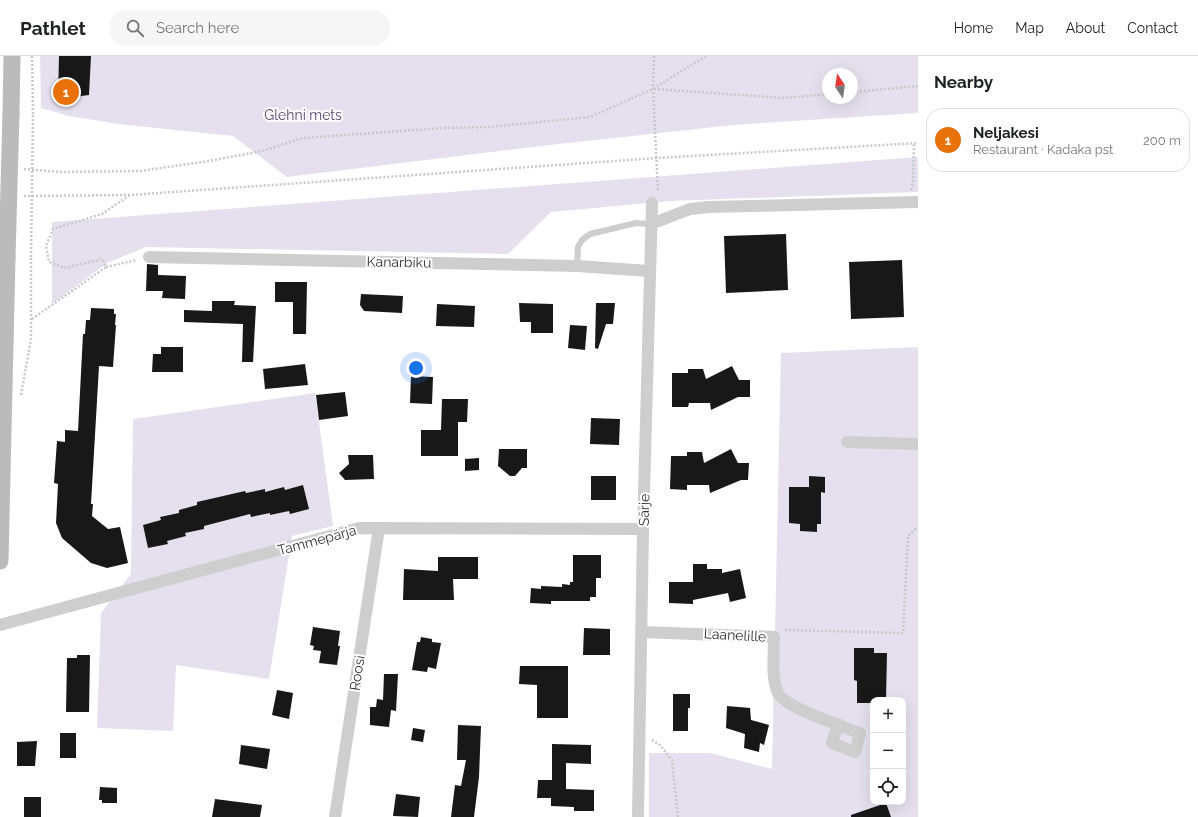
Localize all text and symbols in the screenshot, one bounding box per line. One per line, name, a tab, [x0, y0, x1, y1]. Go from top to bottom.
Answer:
search box	[110, 10, 390, 46]
text: Pathlet	[20, 17, 86, 39]
icon: search	[124, 17, 146, 39]
text: Search here	[156, 19, 239, 37]
text: Home	[954, 20, 993, 36]
text: Map	[1015, 20, 1044, 36]
text: About	[1066, 20, 1105, 36]
text: Contact	[1127, 20, 1178, 36]
north arrow	[822, 68, 858, 104]
text: Nearby	[934, 72, 993, 92]
pin: 1	[53, 77, 79, 107]
park label: Glehni mets	[264, 107, 342, 123]
text: Neljakesi	[973, 124, 1039, 142]
text: 1	[945, 133, 951, 148]
text: 200 m	[1143, 133, 1181, 148]
text: Restaurant · Kadaka pst	[973, 142, 1113, 157]
street label: Kanarbiku	[366, 253, 432, 271]
your location	[406, 358, 426, 378]
street label: Särje	[636, 494, 652, 526]
street label: Tammepärja	[276, 522, 358, 558]
street label: Laanelille	[703, 625, 767, 645]
street label: Roosi	[346, 654, 368, 692]
map controls	[870, 697, 906, 805]
button: +	[870, 697, 906, 733]
button: −	[870, 733, 906, 769]
button: locate	[870, 769, 906, 805]

